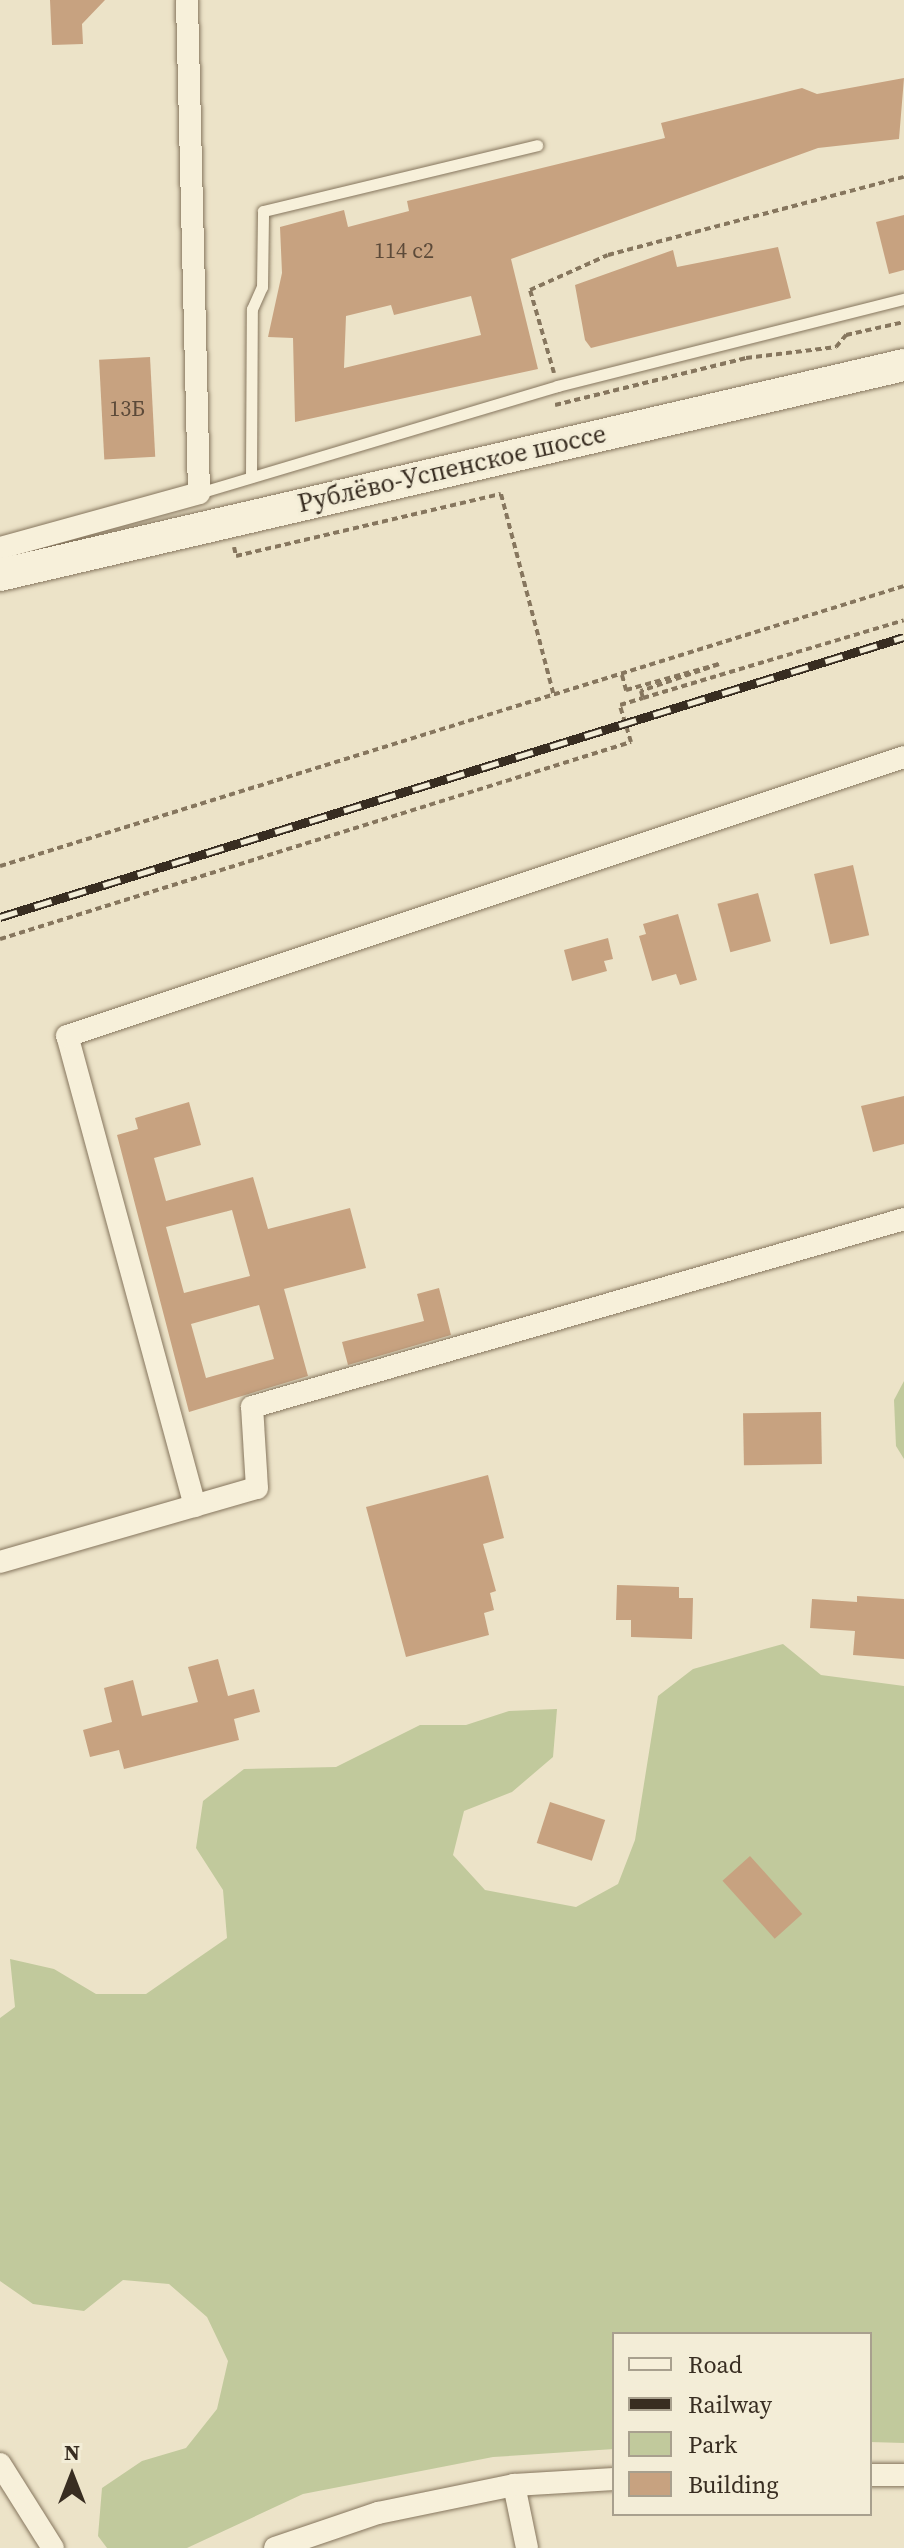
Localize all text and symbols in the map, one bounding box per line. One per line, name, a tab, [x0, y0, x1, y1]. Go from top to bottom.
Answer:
house number: 114 с2	[374, 238, 434, 264]
house number: 13Б	[109, 396, 145, 422]
street label: Рублёво-Успенское шоссе	[295, 418, 609, 520]
legend	[612, 2332, 872, 2516]
text: Road	[688, 2348, 742, 2381]
text: Railway	[688, 2388, 772, 2421]
text: Park	[688, 2428, 737, 2461]
north arrow	[32, 2436, 112, 2516]
text: N	[64, 2437, 80, 2467]
text: Building	[688, 2468, 779, 2501]

